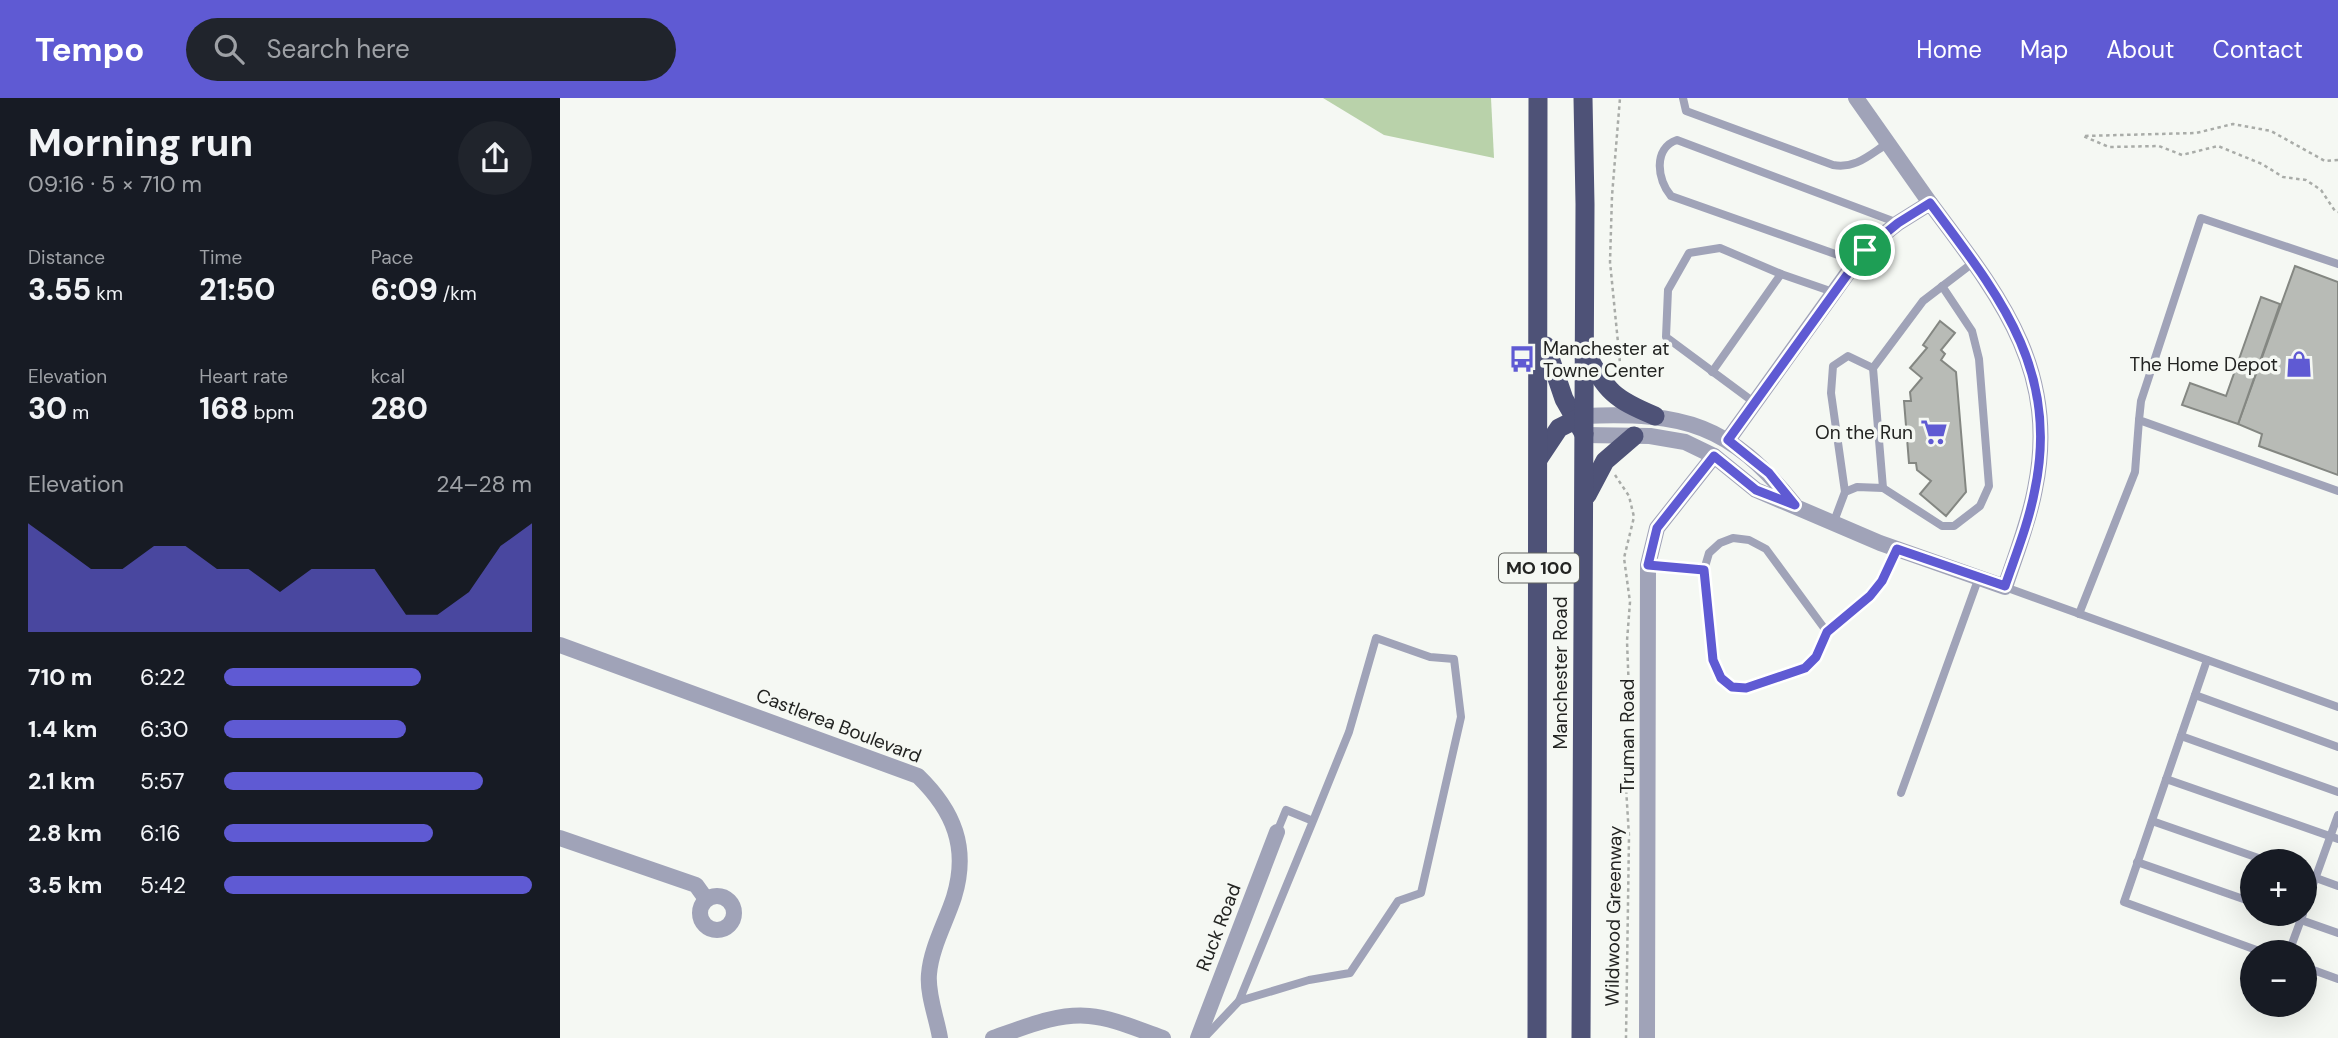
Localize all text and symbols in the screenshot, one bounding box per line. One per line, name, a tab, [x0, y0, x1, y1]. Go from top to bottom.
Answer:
search box	[186, 18, 676, 81]
text: Tempo	[35, 28, 144, 71]
icon: search	[210, 30, 248, 68]
text: Search here	[266, 32, 410, 66]
text: Home	[1916, 34, 1982, 65]
text: Map	[2020, 34, 2068, 65]
text: About	[2106, 34, 2175, 65]
text: Contact	[2213, 34, 2303, 65]
text: Morning run	[28, 118, 253, 168]
button: share	[458, 121, 532, 195]
text: 09:16 · 5 × 710 m	[28, 169, 202, 199]
pin	[1835, 220, 1895, 280]
icon: arrive	[1846, 231, 1884, 269]
text: Distance	[28, 245, 105, 270]
text: Time	[199, 245, 242, 270]
text: Pace	[371, 245, 413, 270]
text: 3.55	[28, 270, 91, 309]
text: 21:50	[199, 270, 275, 309]
text: 6:09	[371, 270, 438, 309]
text: km	[91, 281, 123, 306]
text: /km	[438, 281, 477, 306]
place label: Manchester at Towne Center	[1543, 336, 1670, 383]
bus stop icon: Manchester at Towne Center	[1507, 344, 1537, 374]
shop icon: The Home Depot	[2284, 349, 2314, 379]
place label: The Home Depot	[2129, 352, 2278, 377]
text: Elevation	[28, 364, 107, 389]
text: Heart rate	[199, 364, 288, 389]
text: kcal	[371, 364, 405, 389]
text: 30	[28, 389, 67, 428]
text: 168	[199, 389, 249, 428]
text: 280	[371, 389, 428, 428]
text: m	[67, 400, 89, 425]
text: bpm	[249, 400, 294, 425]
supermarket icon: On the Run	[1919, 417, 1949, 447]
place label: On the Run	[1815, 420, 1913, 445]
text: Elevation	[28, 469, 124, 499]
text: 24–28 m	[436, 469, 532, 499]
road number: MO 100	[1499, 554, 1579, 582]
street label: Manchester Road	[1548, 596, 1573, 750]
text: 710 m	[28, 662, 92, 692]
text: 6:22	[140, 662, 186, 692]
street label: Truman Road	[1615, 679, 1640, 793]
street label: Castlerea Boulevard	[753, 682, 925, 769]
text: 1.4 km	[28, 714, 97, 744]
text: 6:30	[140, 714, 188, 744]
text: 2.1 km	[28, 766, 95, 796]
text: 5:57	[140, 766, 185, 796]
text: 2.8 km	[28, 818, 102, 848]
text: 6:16	[140, 818, 181, 848]
street label: Wildwood Greenway	[1599, 825, 1628, 1007]
map controls	[2240, 849, 2317, 1017]
button: +	[2240, 849, 2317, 926]
text: 3.5 km	[28, 870, 102, 900]
text: 5:42	[140, 870, 186, 900]
street label: Ruck Road	[1190, 880, 1247, 975]
button: −	[2240, 940, 2317, 1017]

